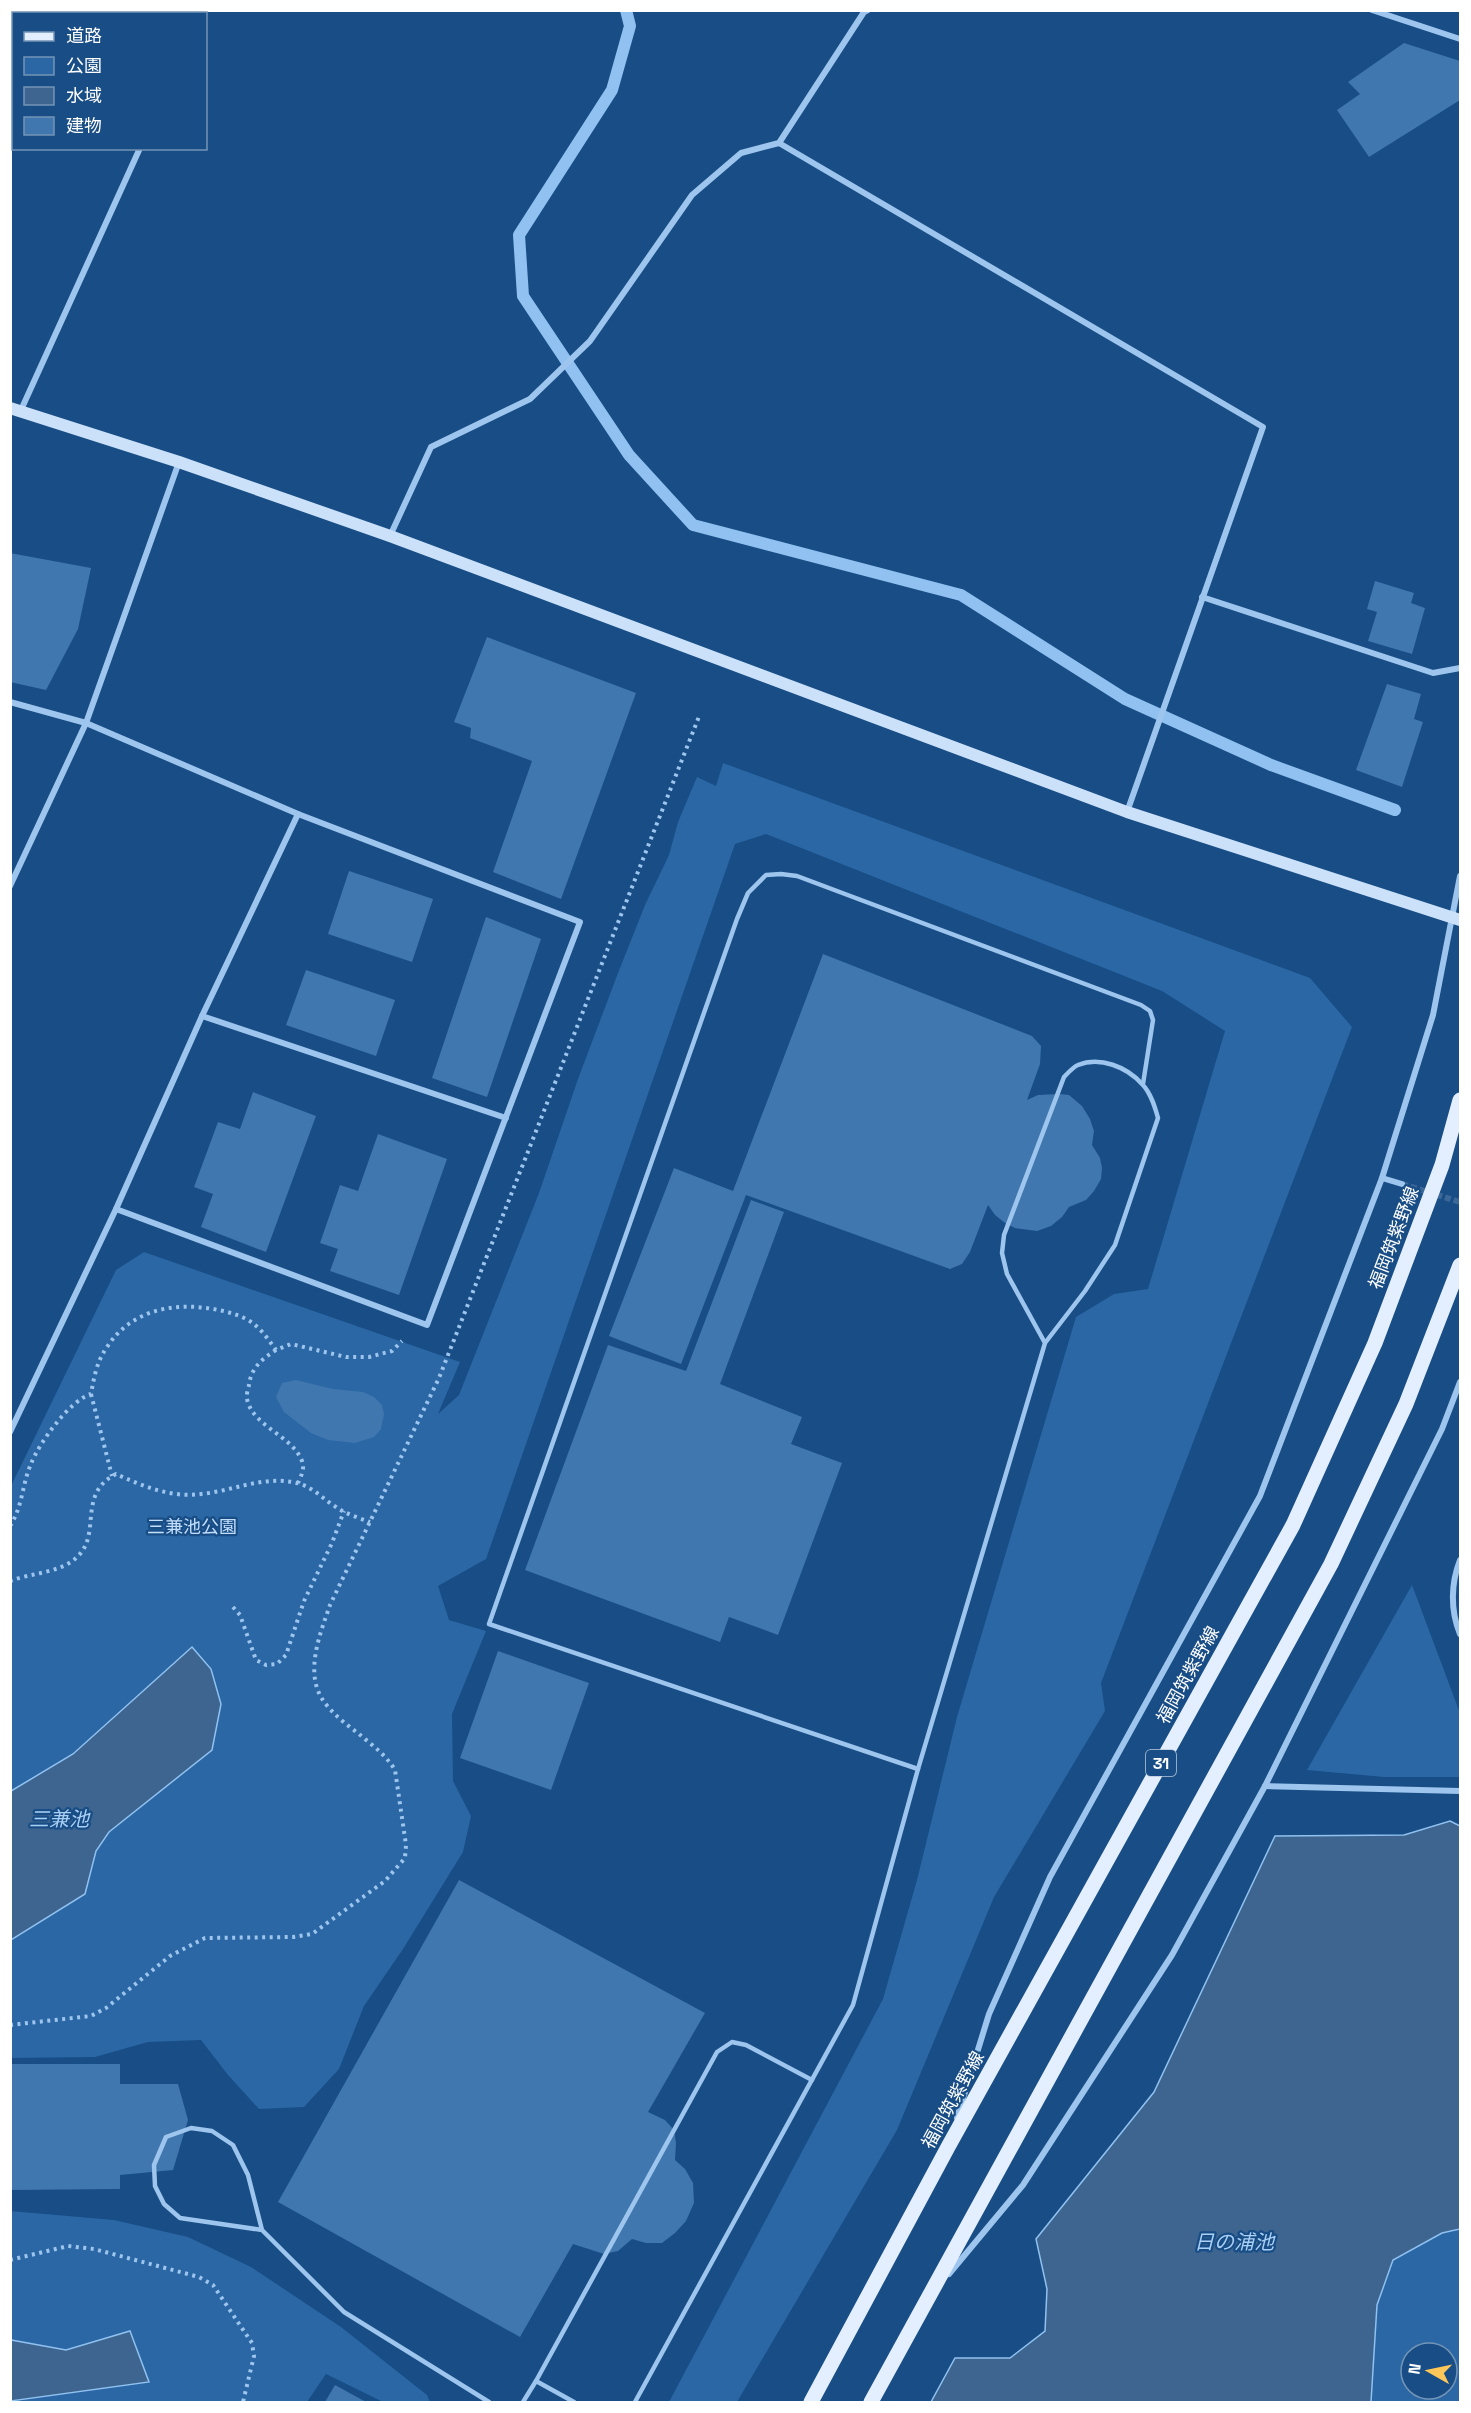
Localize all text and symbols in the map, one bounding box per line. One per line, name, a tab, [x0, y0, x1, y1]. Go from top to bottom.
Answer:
legend	[12, 12, 207, 150]
text: 道路	[66, 24, 102, 47]
text: 公園	[66, 54, 102, 77]
text: 水域	[66, 84, 102, 107]
text: 建物	[66, 114, 102, 137]
street label: 福岡筑紫野線	[1363, 1183, 1424, 1292]
park label: 三兼池公園	[147, 1515, 237, 1538]
street label: 福岡筑紫野線	[1151, 1622, 1224, 1728]
road number: 31	[1146, 1750, 1176, 1776]
water label: 三兼池	[29, 1806, 91, 1832]
street label: 福岡筑紫野線	[916, 2047, 989, 2153]
water label: 日の浦池	[1194, 2229, 1276, 2255]
north arrow	[1399, 2341, 1459, 2401]
text: N	[1403, 2362, 1426, 2376]

